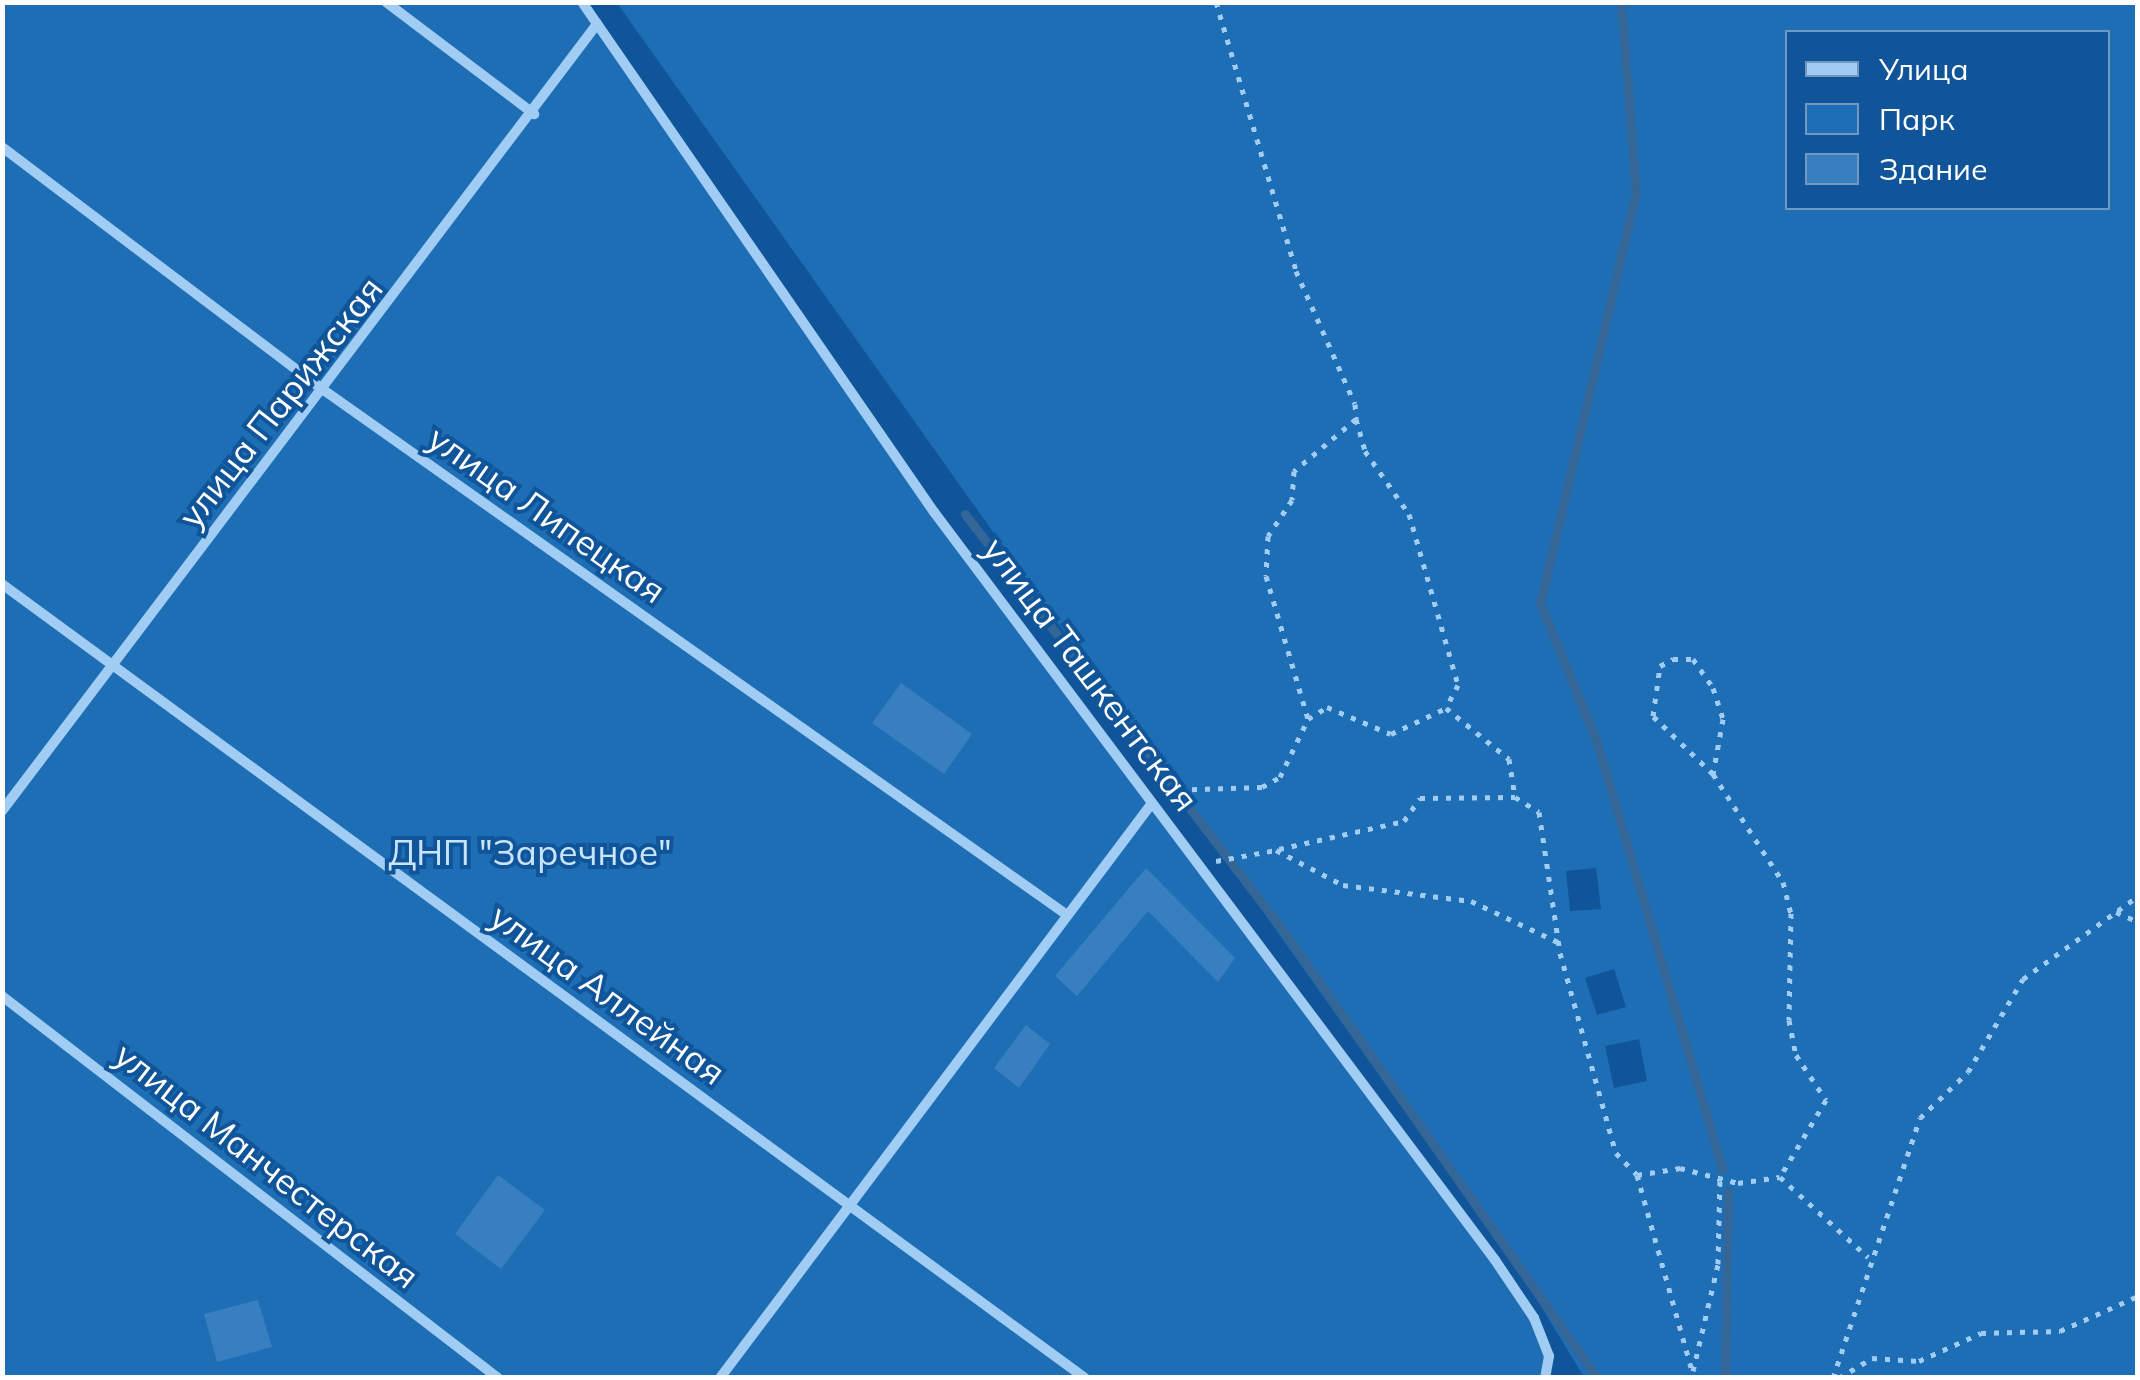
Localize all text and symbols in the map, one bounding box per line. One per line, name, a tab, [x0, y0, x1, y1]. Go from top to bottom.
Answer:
legend	[1785, 30, 2110, 210]
text: Улица	[1879, 50, 1969, 88]
text: Парк	[1879, 100, 1955, 138]
text: Здание	[1879, 150, 1988, 188]
street label: улица Парижская	[169, 268, 391, 536]
street label: улица Липецкая	[420, 417, 674, 611]
street label: улица Ташкентская	[974, 529, 1208, 819]
park label: ДНП "Заречное"	[388, 831, 672, 873]
street label: улица Аллейная	[483, 895, 733, 1093]
street label: улица Манчестерская	[107, 1033, 427, 1297]

